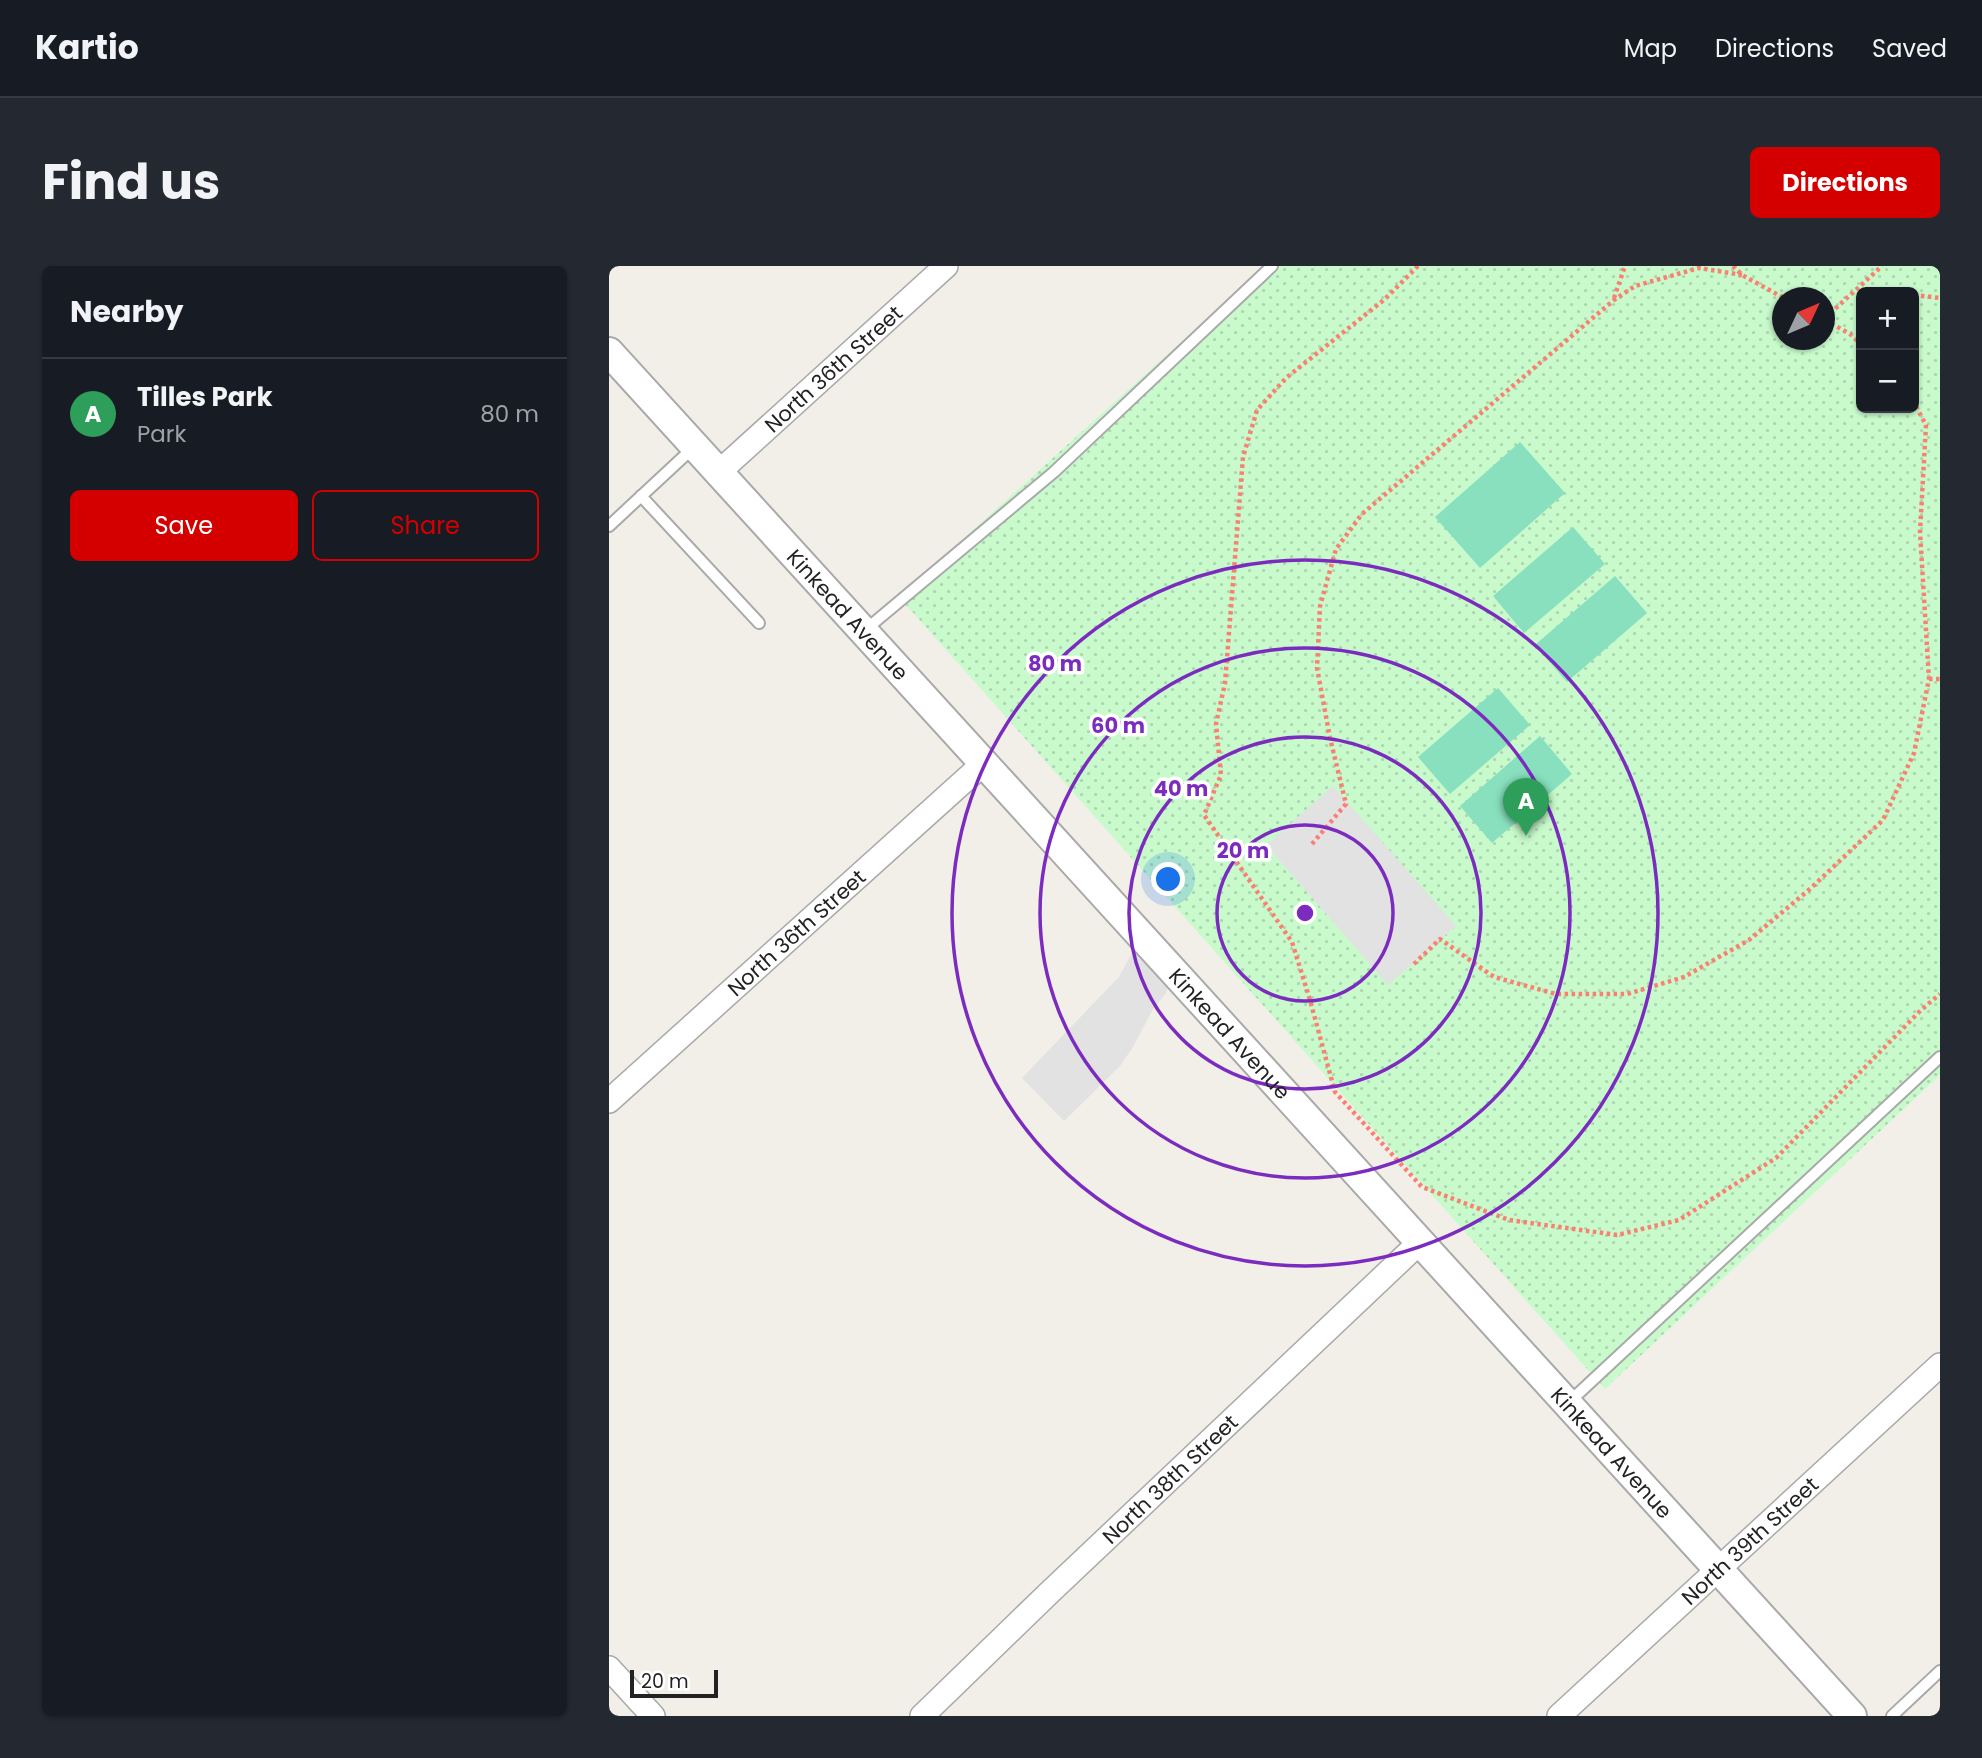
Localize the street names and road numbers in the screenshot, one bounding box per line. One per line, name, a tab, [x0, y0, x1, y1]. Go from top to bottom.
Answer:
street label: North 36th Street	[758, 298, 908, 439]
street label: Kinkead Avenue	[781, 543, 915, 686]
street label: North 36th Street	[721, 862, 872, 1002]
street label: Kinkead Avenue	[1163, 962, 1297, 1105]
street label: Kinkead Avenue	[1545, 1381, 1679, 1524]
street label: North 38th Street	[1096, 1408, 1244, 1550]
street label: North 39th Street	[1675, 1470, 1824, 1611]

